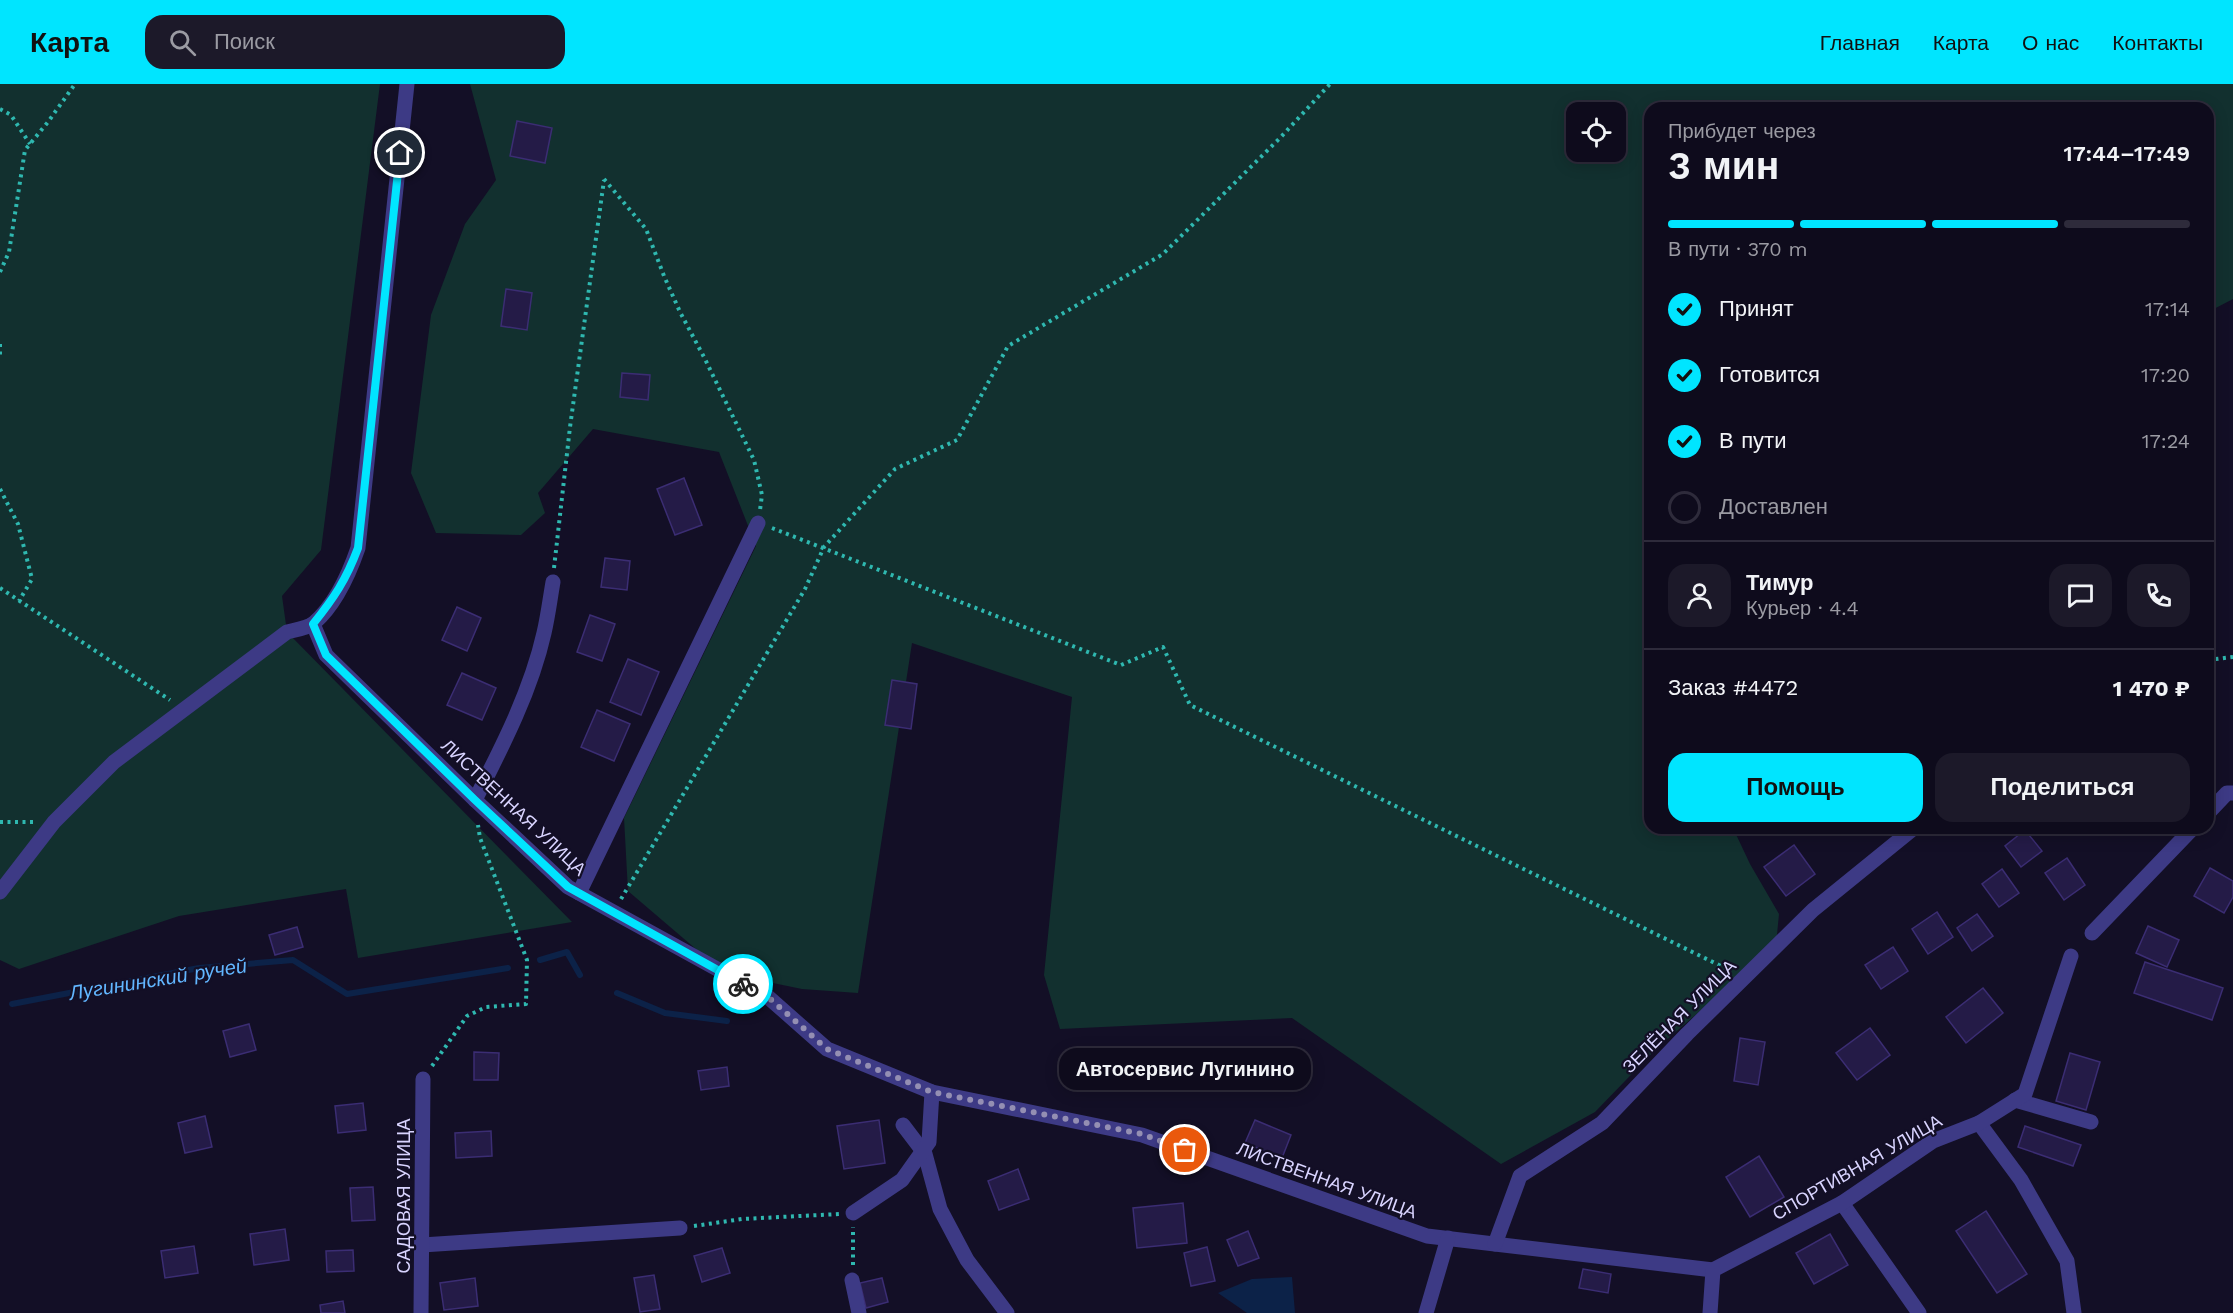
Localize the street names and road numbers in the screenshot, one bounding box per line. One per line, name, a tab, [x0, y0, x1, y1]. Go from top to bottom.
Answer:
street label: ЛИСТВЕННАЯ УЛИЦА	[437, 734, 591, 880]
street label: ЗЕЛЁНАЯ УЛИЦА	[1618, 955, 1740, 1077]
street label: СПОРТИВНАЯ УЛИЦА	[1769, 1110, 1945, 1224]
street label: САДОВАЯ УЛИЦА	[393, 1119, 414, 1273]
street label: ЛИСТВЕННАЯ УЛИЦА	[1234, 1138, 1420, 1222]

